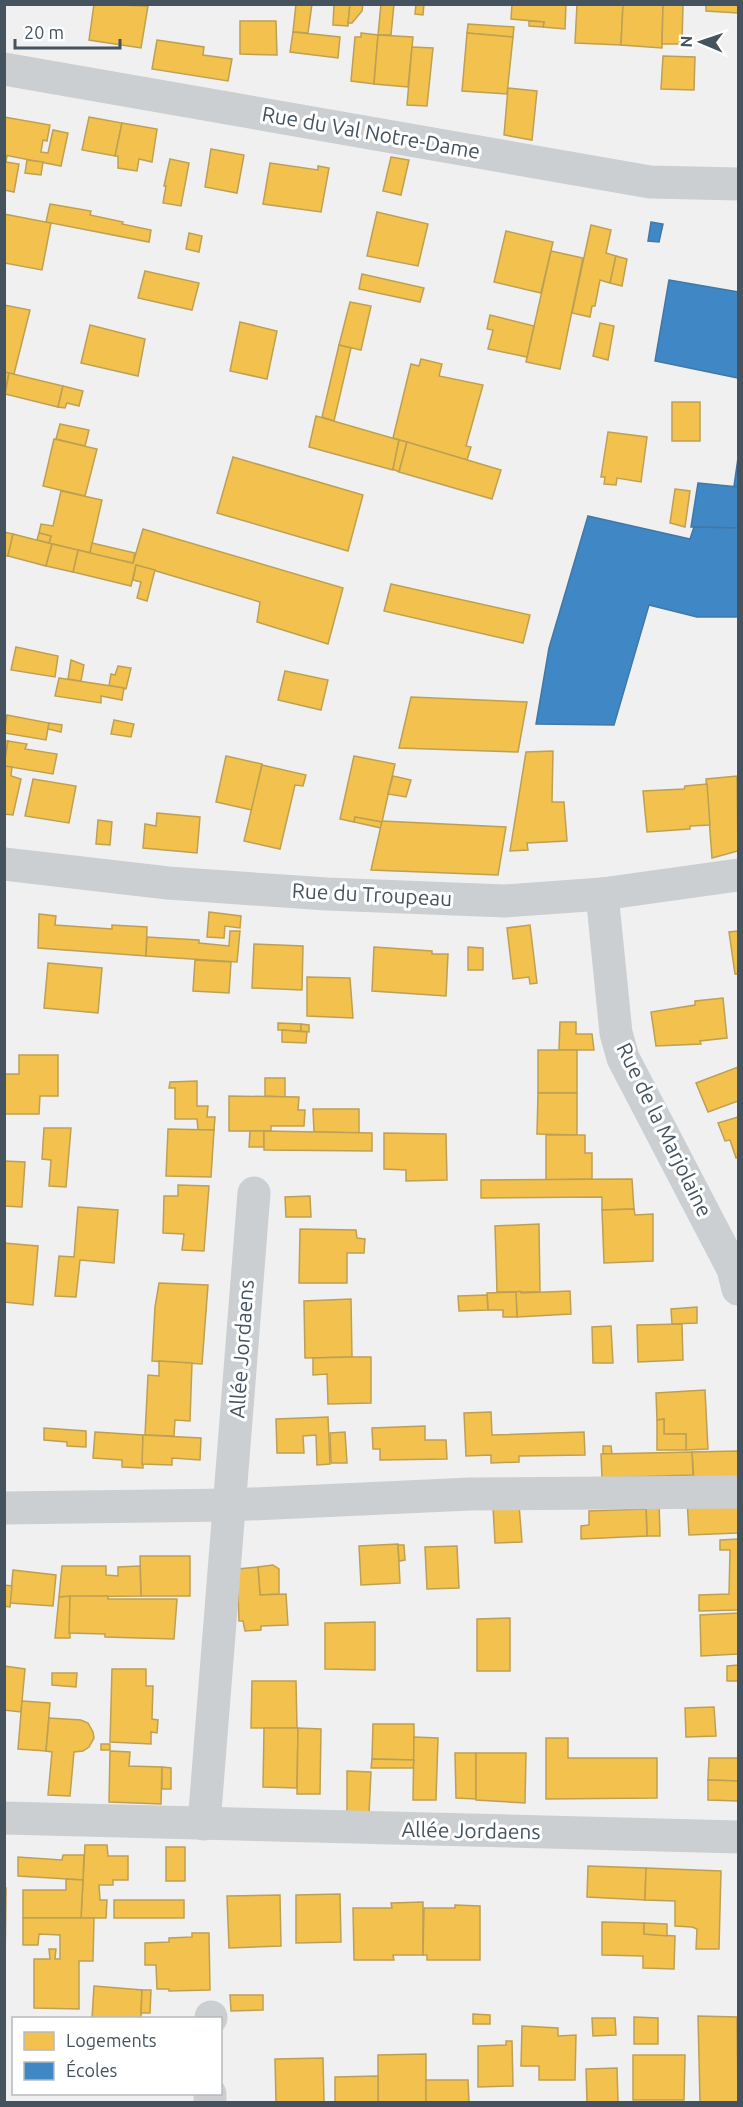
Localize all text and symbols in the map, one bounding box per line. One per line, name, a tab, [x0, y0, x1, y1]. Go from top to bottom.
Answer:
scale bar	[15, 12, 120, 50]
north arrow	[671, 12, 731, 72]
text: 20 m	[24, 22, 64, 42]
text: N	[677, 35, 695, 48]
street label: Rue du Val Notre-Dame	[260, 101, 482, 163]
street label: Rue du Troupeau	[291, 878, 453, 910]
street label: Rue de la Marjolaine	[612, 1039, 717, 1221]
street label: Allée Jordaens	[224, 1279, 258, 1419]
street label: Allée Jordaens	[401, 1817, 541, 1843]
legend	[12, 2017, 222, 2095]
text: Logements	[66, 2030, 157, 2050]
text: Écoles	[66, 2059, 118, 2080]

